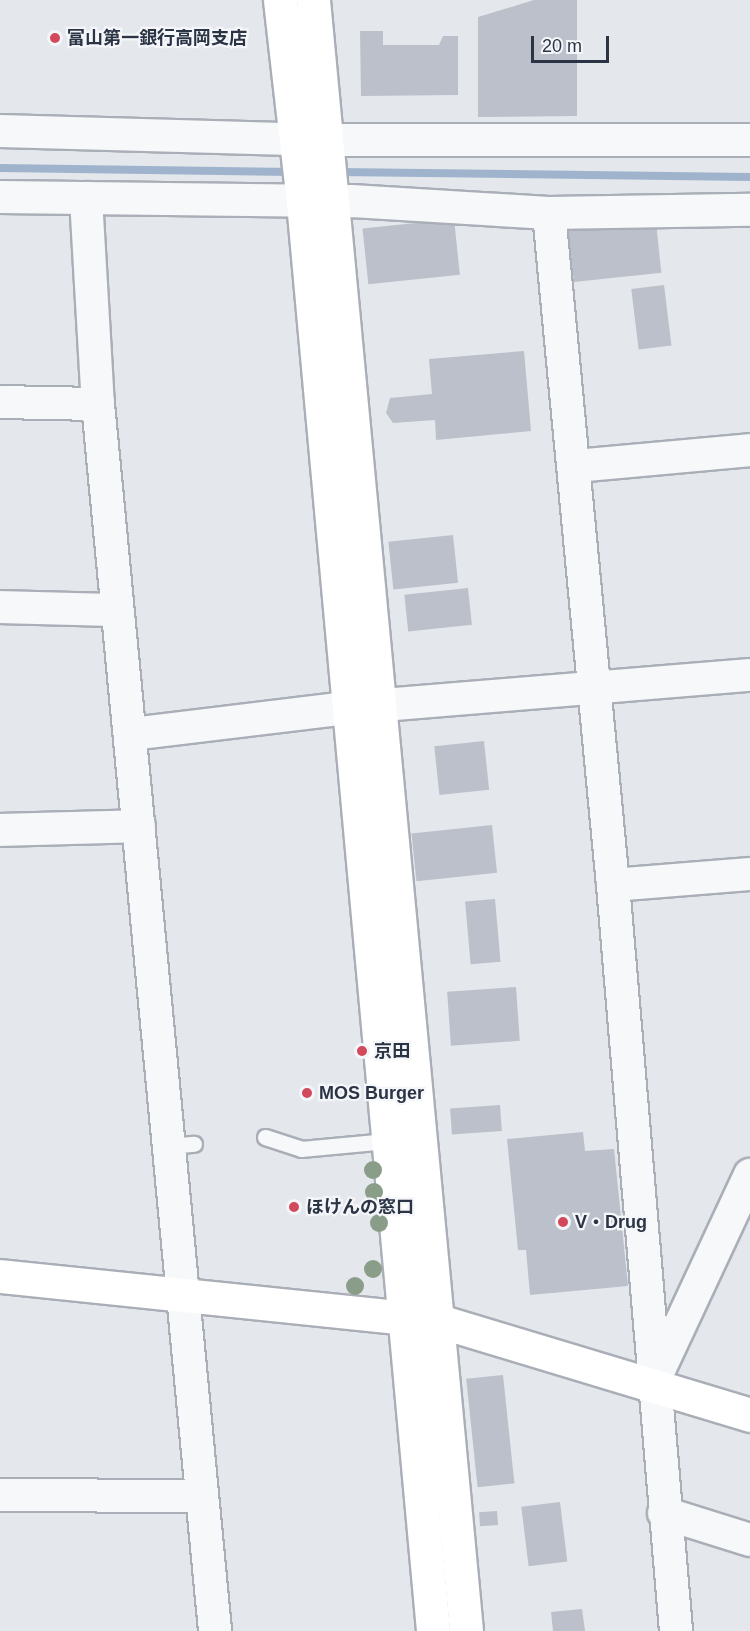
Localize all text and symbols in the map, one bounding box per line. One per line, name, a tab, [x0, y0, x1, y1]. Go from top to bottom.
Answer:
scale bar	[534, 24, 612, 62]
place label: 富山第一銀行高岡支店	[67, 27, 247, 49]
marker: 富山第一銀行高岡支店	[48, 31, 62, 45]
text: 20 m	[542, 36, 582, 56]
place label: 京田	[374, 1040, 410, 1062]
marker: 京田	[355, 1044, 369, 1058]
place label: MOS Burger	[319, 1082, 424, 1104]
marker: MOS Burger	[300, 1086, 314, 1100]
place label: ほけんの窓口	[306, 1196, 414, 1218]
marker: ほけんの窓口	[287, 1200, 301, 1214]
place label: V・Drug	[575, 1211, 647, 1233]
marker: V・Drug	[556, 1215, 570, 1229]

